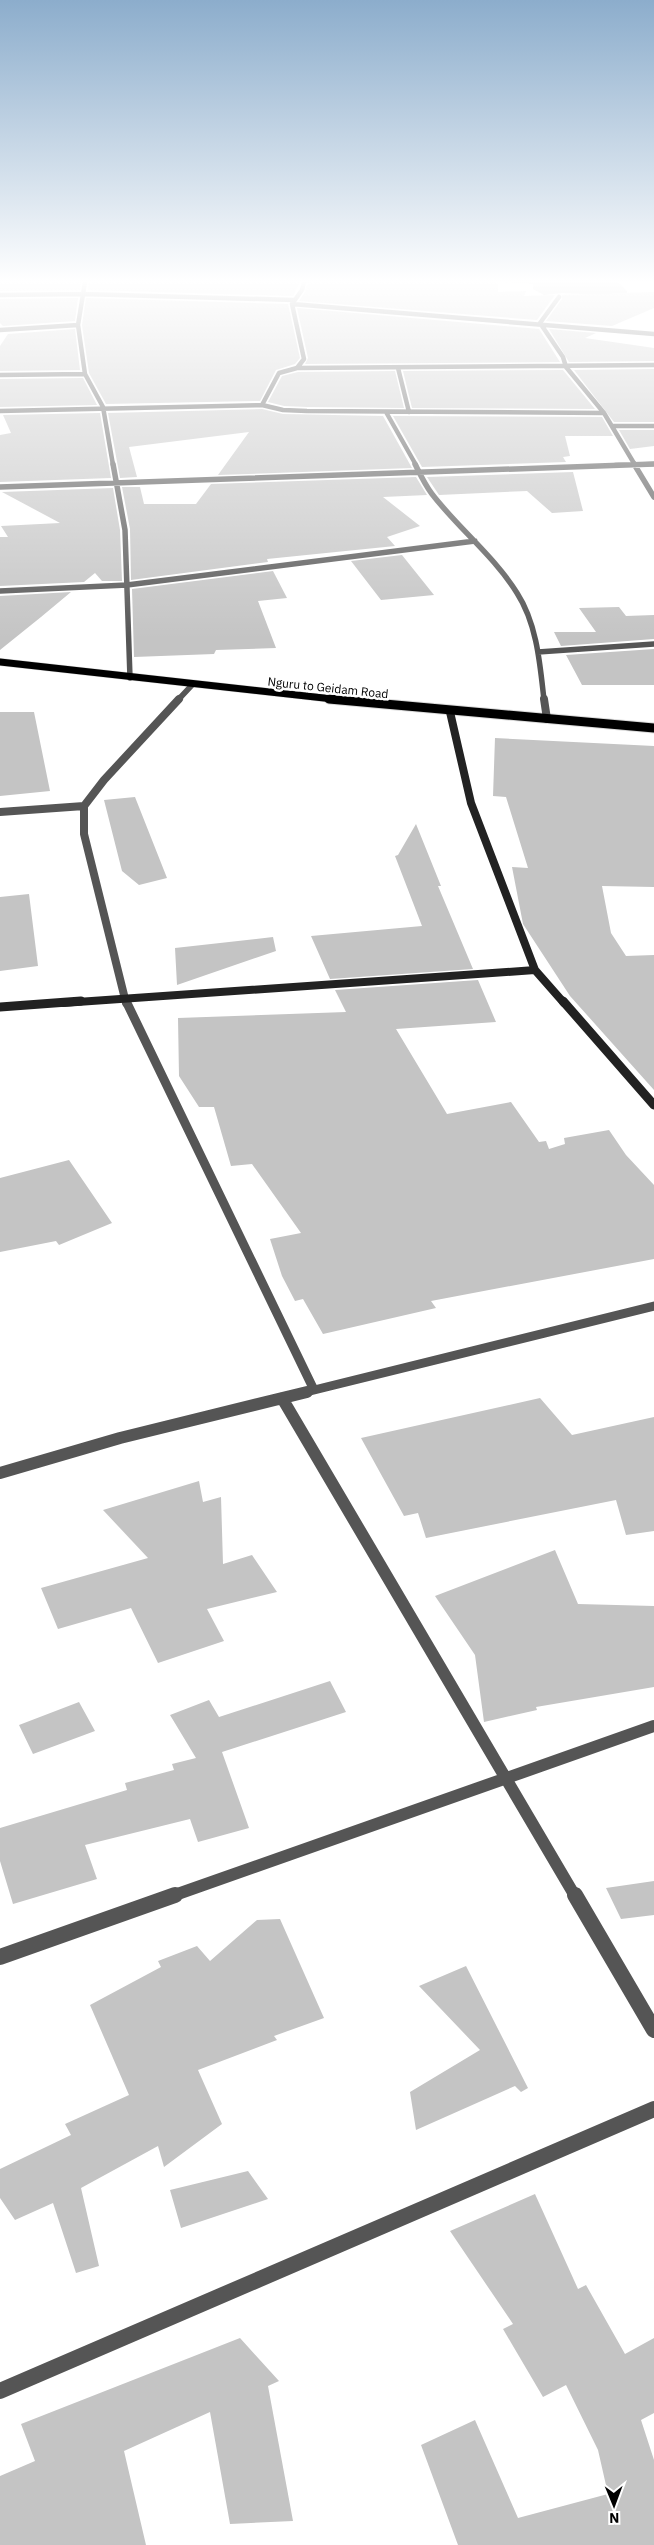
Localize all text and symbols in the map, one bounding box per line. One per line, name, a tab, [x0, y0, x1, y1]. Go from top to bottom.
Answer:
street label: Nguru to Geidam Road	[267, 674, 389, 701]
north arrow	[589, 2480, 639, 2530]
text: N	[609, 2509, 619, 2527]

